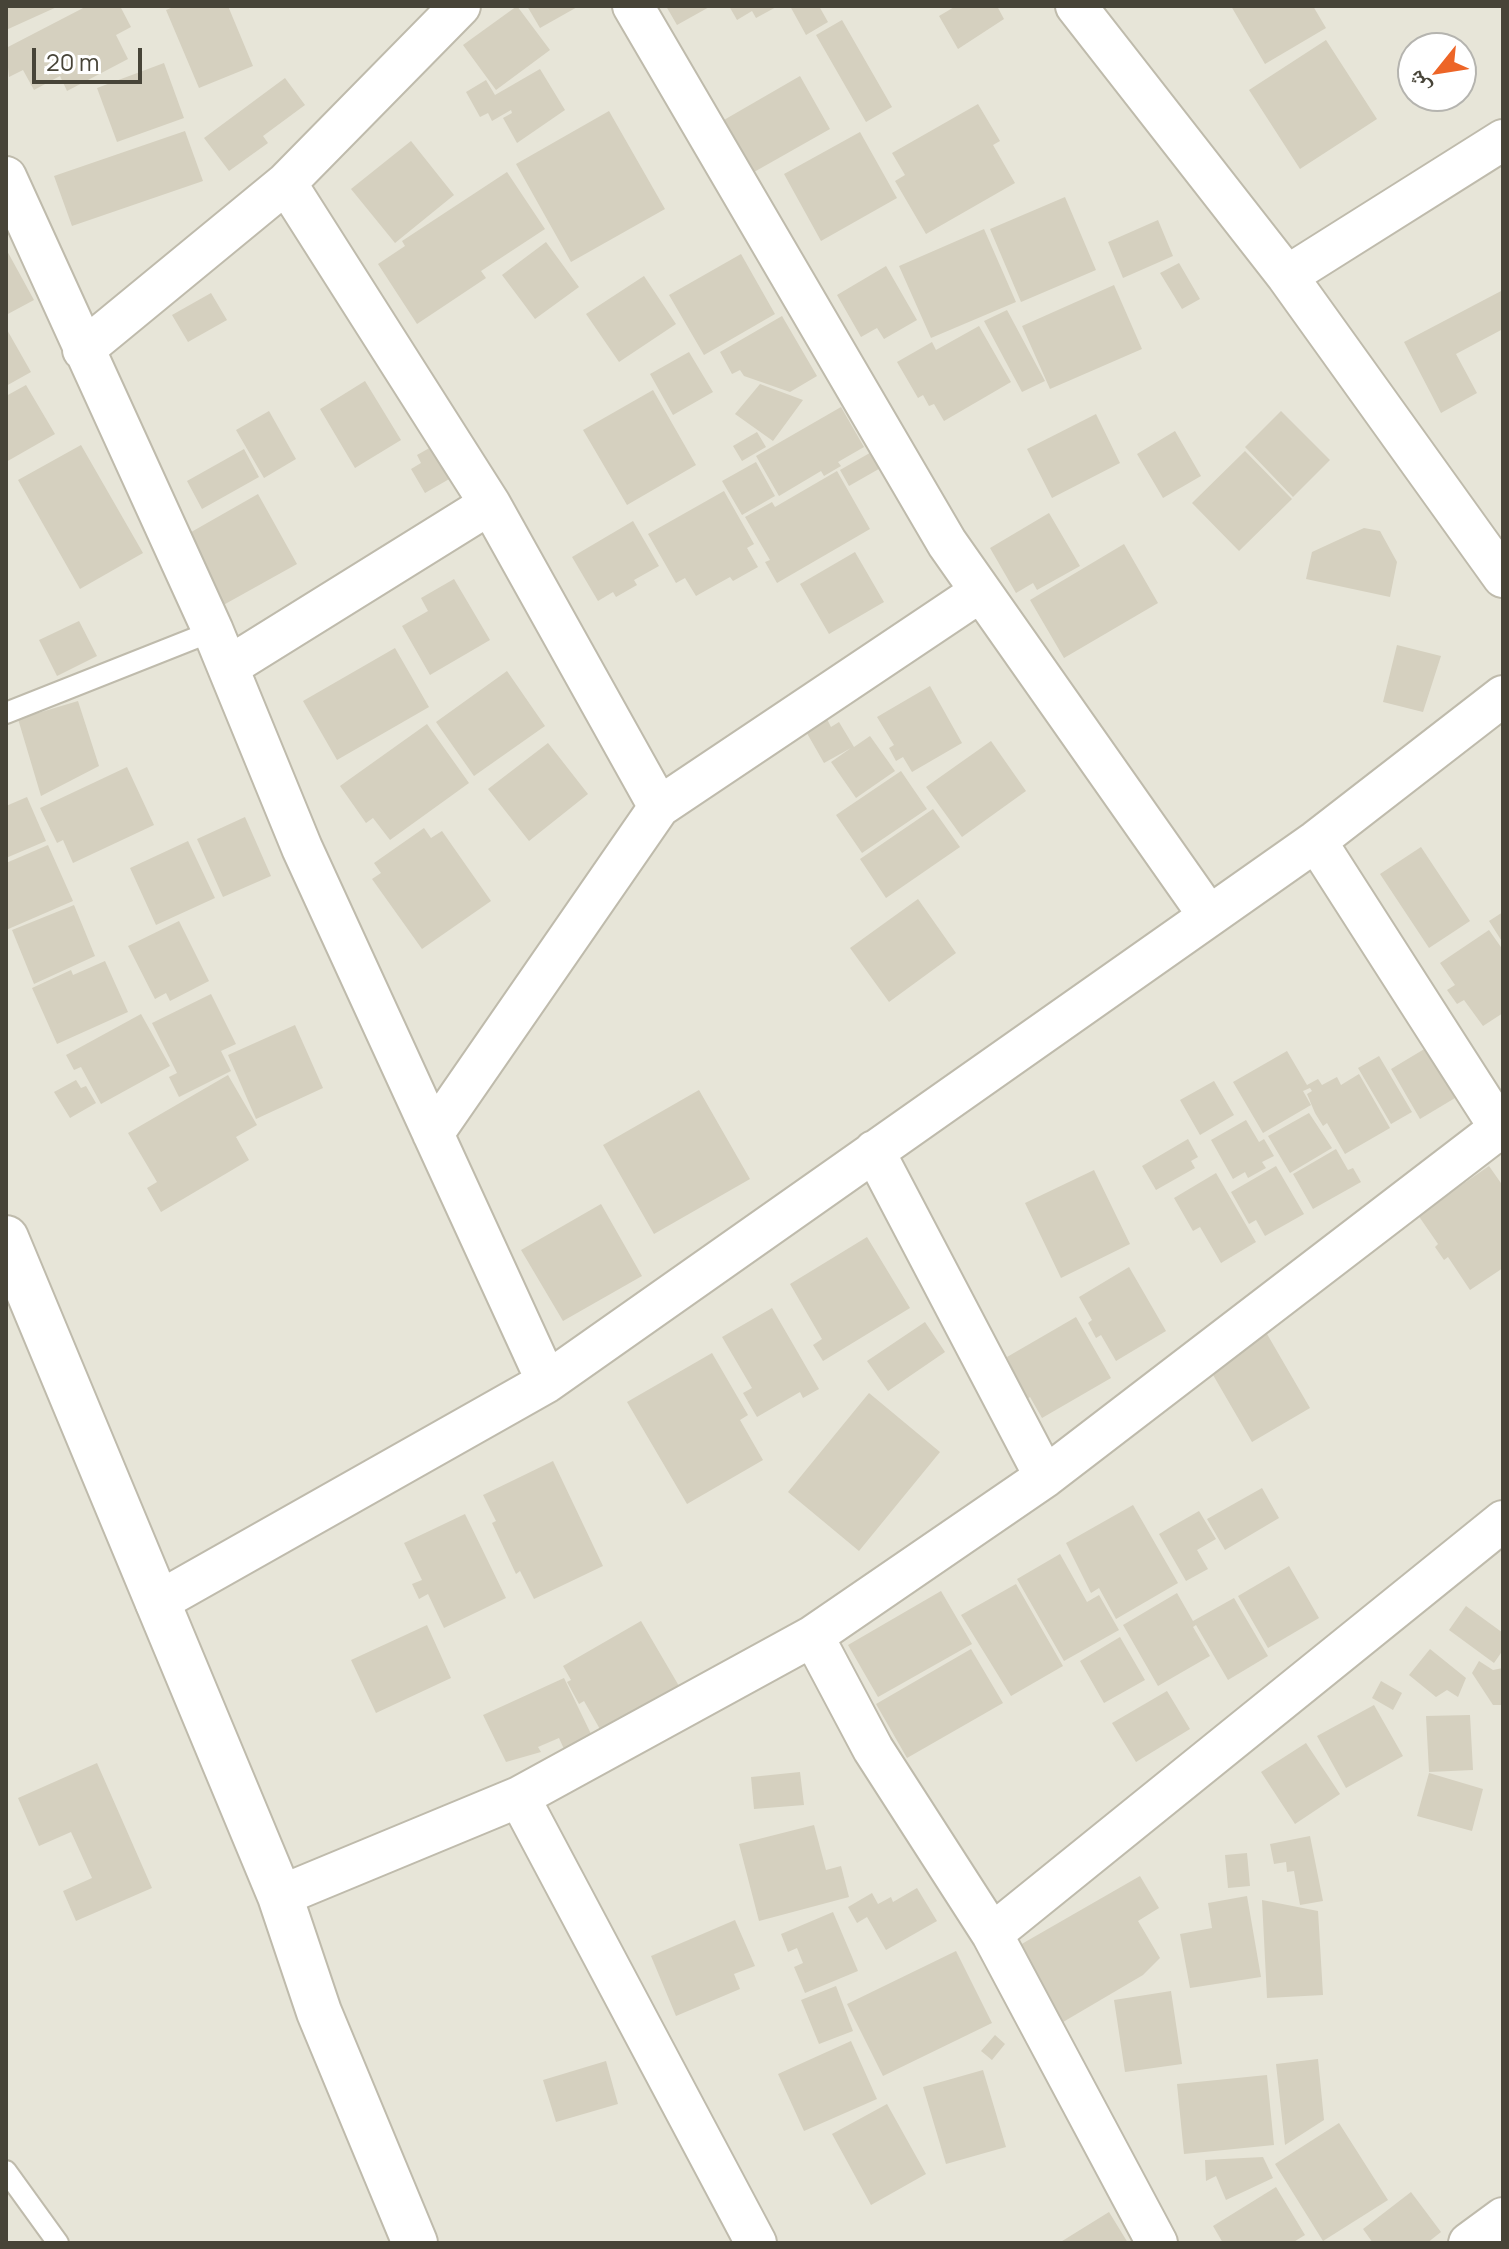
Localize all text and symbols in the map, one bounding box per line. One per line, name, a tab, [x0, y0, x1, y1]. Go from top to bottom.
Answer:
scale bar	[36, 32, 146, 82]
north arrow	[1397, 32, 1477, 112]
text: 20 m	[46, 45, 99, 78]
text: ش	[1399, 65, 1437, 101]

